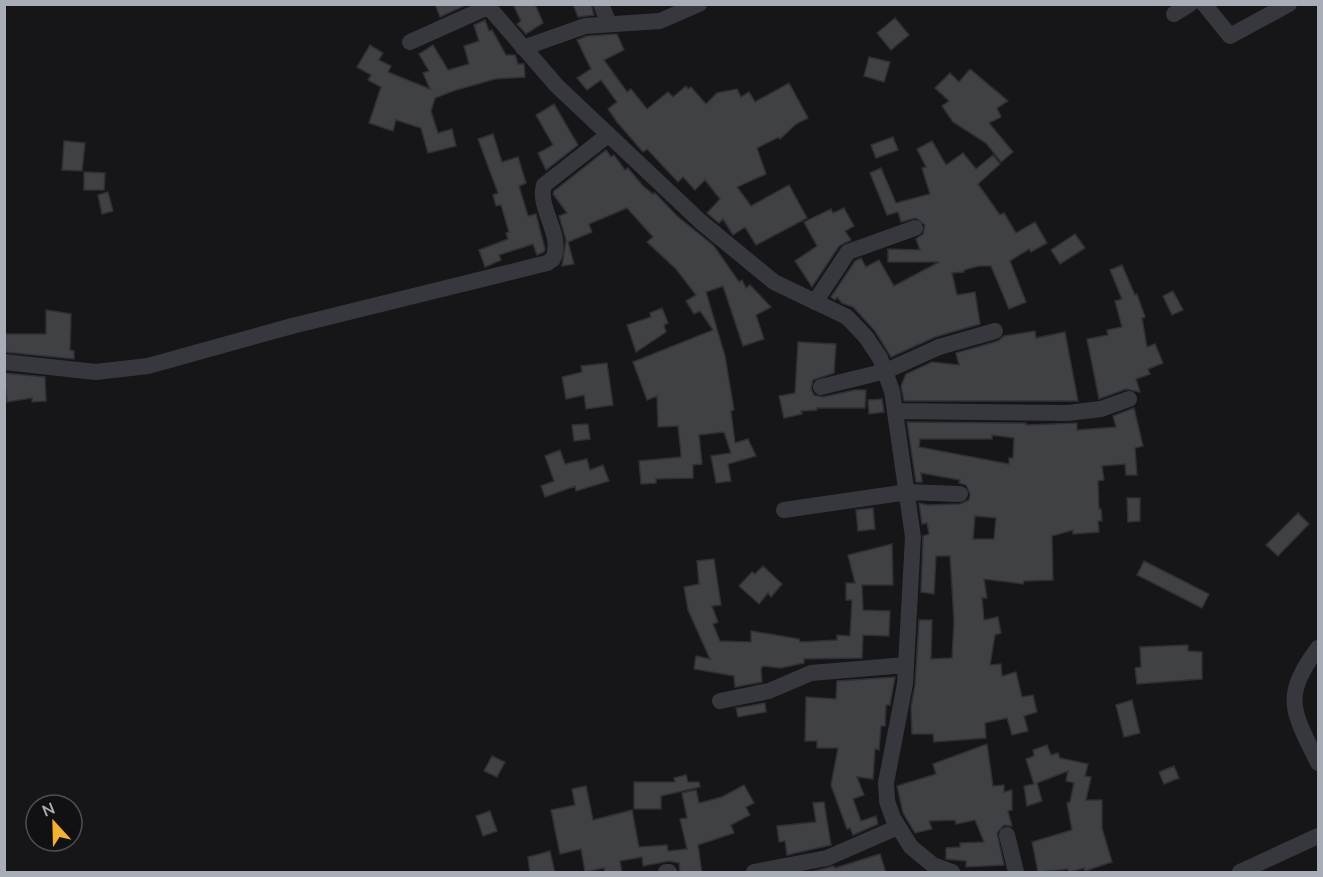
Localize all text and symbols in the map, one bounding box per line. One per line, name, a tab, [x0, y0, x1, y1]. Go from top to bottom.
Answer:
north arrow	[24, 793, 84, 853]
text: N	[39, 798, 58, 822]

